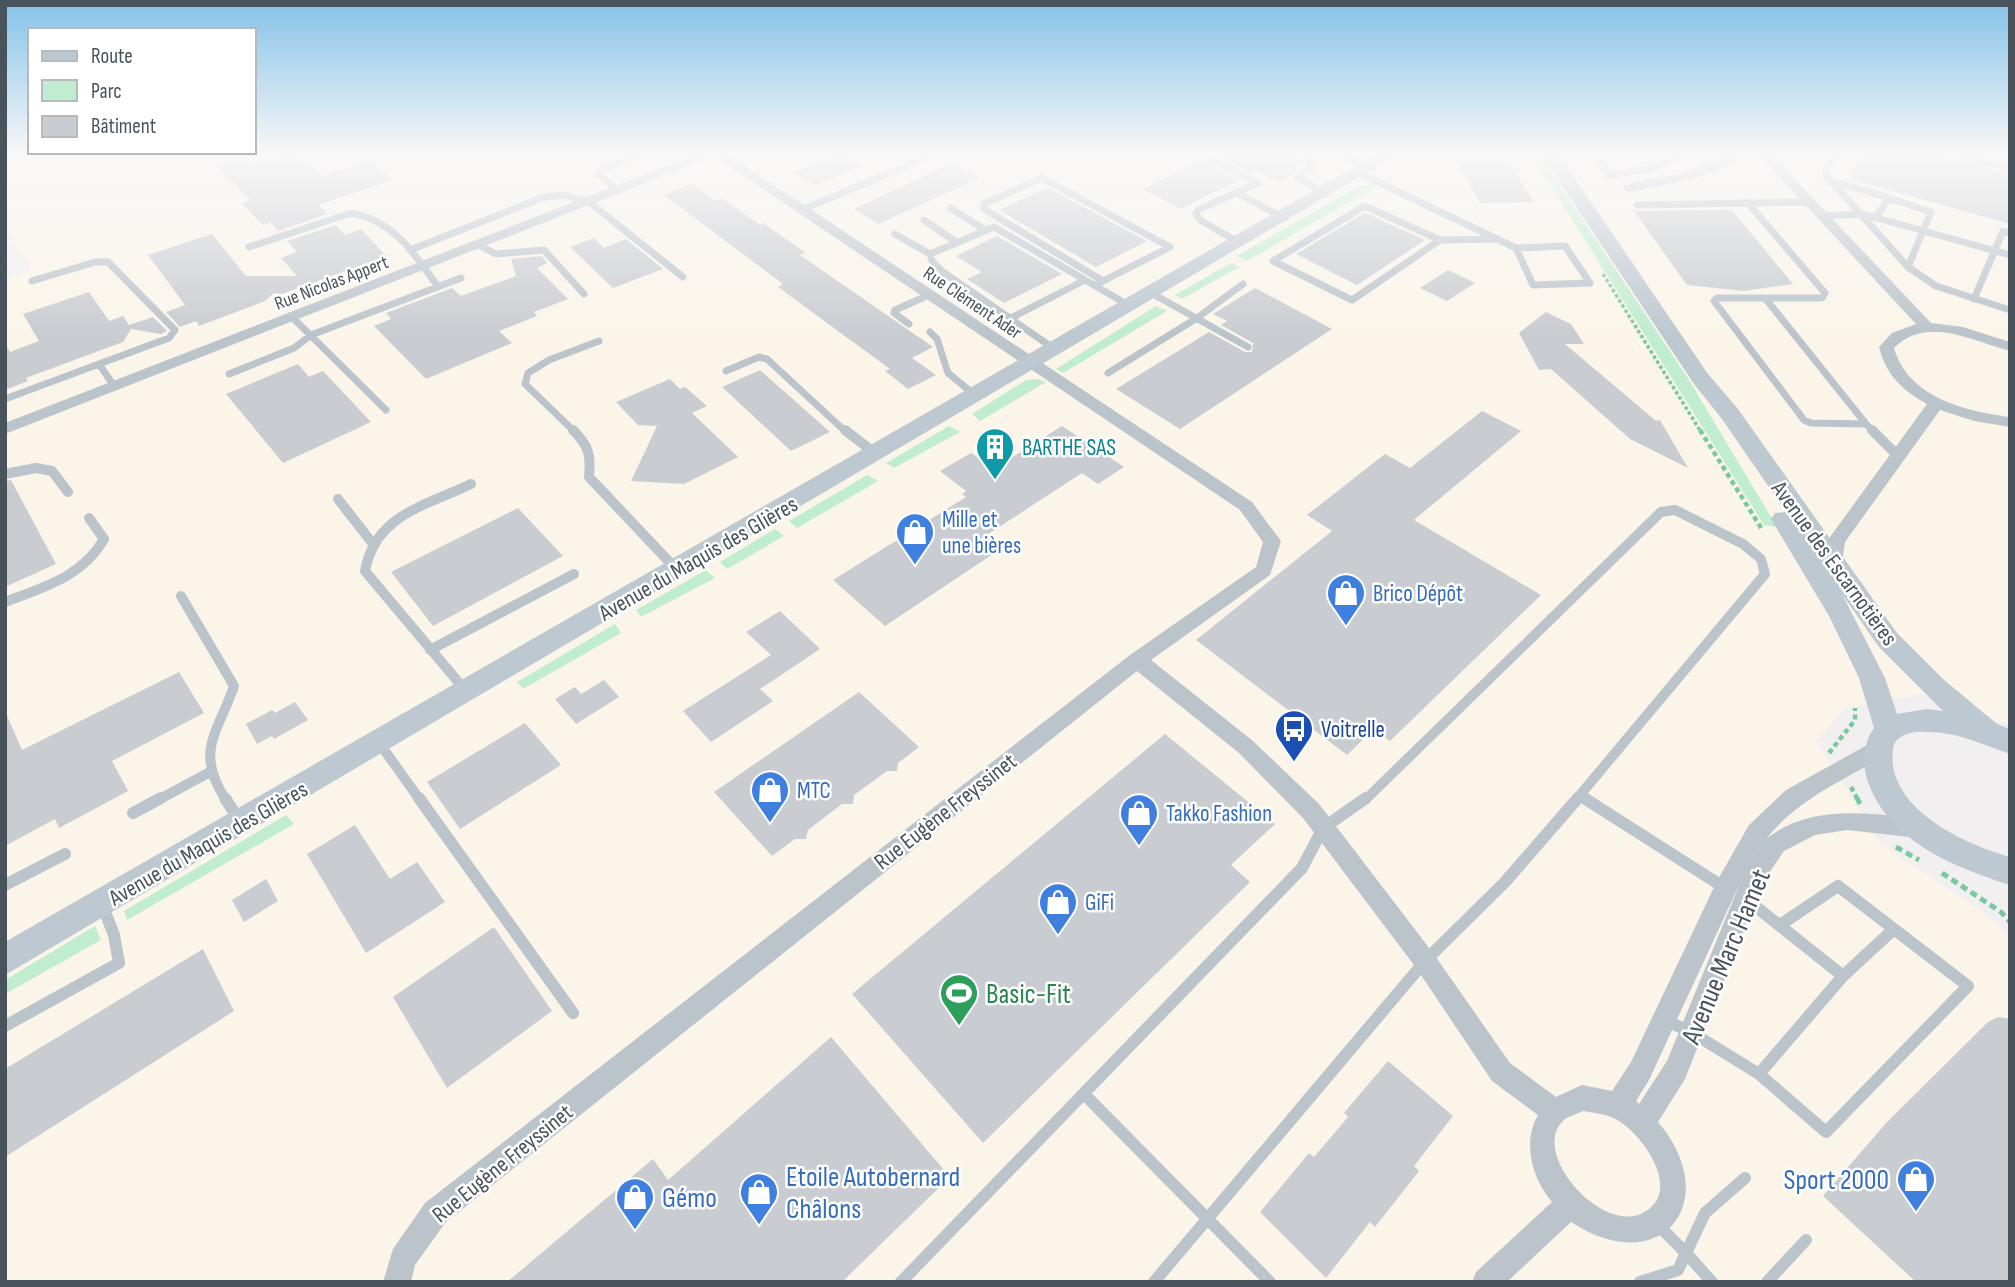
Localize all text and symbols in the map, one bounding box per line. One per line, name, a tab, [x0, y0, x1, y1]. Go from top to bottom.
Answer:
legend	[28, 28, 256, 154]
text: Route	[91, 44, 133, 69]
text: Parc	[91, 79, 122, 104]
text: Bâtiment	[91, 114, 156, 139]
street label: Rue Nicolas Appert	[271, 251, 392, 316]
street label: Rue Clément Ader	[919, 262, 1026, 345]
building icon: BARTHE SAS	[974, 426, 1016, 481]
place label: BARTHE SAS	[1022, 434, 1116, 462]
street label: Avenue des Escarnotières	[1765, 475, 1903, 651]
street label: Avenue du Maquis des Glières	[593, 491, 803, 628]
place label: Mille et une bières	[942, 506, 1021, 560]
shop icon: Mille et une bières	[894, 511, 936, 566]
shop icon: Brico Dépôt	[1325, 572, 1367, 627]
place label: Brico Dépôt	[1373, 580, 1463, 608]
bus stop icon: Voitrelle	[1273, 708, 1315, 763]
place label: Voitrelle	[1321, 716, 1385, 744]
street label: Rue Eugène Freyssinet	[869, 748, 1022, 876]
shop icon: MTC	[749, 769, 791, 824]
street label: Avenue du Maquis des Glières	[103, 776, 313, 913]
place label: MTC	[797, 777, 831, 805]
shop icon: Takko Fashion	[1118, 792, 1160, 847]
place label: Takko Fashion	[1166, 800, 1272, 828]
street label: Avenue Marc Hamet	[1674, 864, 1778, 1050]
shop icon: GiFi	[1037, 881, 1079, 936]
place label: GiFi	[1085, 889, 1114, 917]
sports icon: Basic-Fit	[938, 972, 980, 1027]
place label: Basic-Fit	[986, 978, 1071, 1011]
street label: Rue Eugène Freyssinet	[427, 1099, 579, 1229]
shop icon: Sport 2000	[1895, 1158, 1937, 1213]
place label: Etoile Autobernard Châlons	[786, 1161, 960, 1226]
place label: Sport 2000	[1783, 1164, 1889, 1197]
shop icon: Etoile Autobernard Châlons	[738, 1171, 780, 1226]
shop icon: Gémo	[614, 1176, 656, 1231]
place label: Gémo	[662, 1182, 717, 1215]

